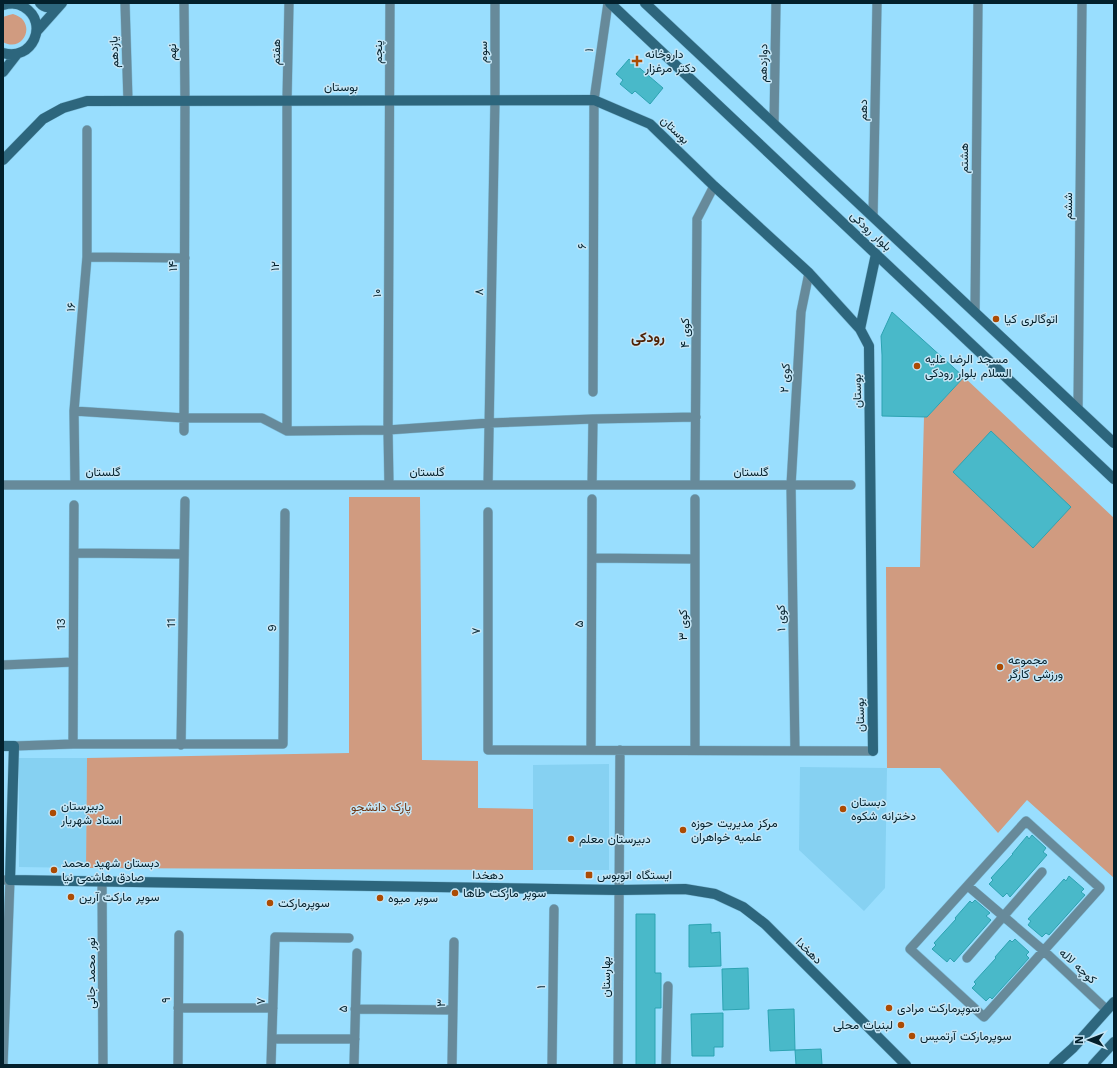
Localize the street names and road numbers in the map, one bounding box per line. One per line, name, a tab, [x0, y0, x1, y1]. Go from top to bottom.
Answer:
street label: یازدهم	[106, 36, 123, 68]
street label: هفتم	[269, 39, 284, 65]
street label: پنجم	[371, 40, 386, 64]
street label: سوم	[476, 41, 491, 63]
street label: نهم	[165, 43, 180, 61]
street label: دوازدهم	[756, 43, 771, 82]
street label: ۱	[582, 47, 596, 53]
street label: بوستان	[324, 80, 358, 95]
street label: دهم	[856, 99, 871, 121]
street label: بوستان	[657, 113, 692, 148]
street label: هشتم	[957, 143, 972, 173]
street label: ششم	[1061, 192, 1076, 220]
street label: بلوار رودکی	[847, 208, 895, 254]
street label: ۶	[575, 243, 589, 249]
street label: ۱۴	[166, 261, 180, 271]
street label: ۱۲	[268, 261, 282, 271]
street label: ۸	[472, 288, 486, 296]
street label: ۱۰	[370, 289, 384, 297]
street label: ۱۶	[64, 302, 78, 312]
street label: کوی ۴	[678, 318, 693, 348]
street label: کوی ۲	[777, 363, 794, 393]
street label: بوستان	[850, 374, 865, 408]
street label: گلستان	[85, 465, 121, 479]
street label: گلستان	[409, 465, 445, 479]
street label: گلستان	[733, 465, 769, 479]
street label: کوی ۱	[774, 605, 789, 631]
street label: کوی ۳	[676, 609, 691, 641]
street label: 13	[54, 618, 68, 630]
street label: 11	[164, 618, 178, 628]
street label: ۵	[572, 620, 586, 628]
street label: 9	[265, 624, 279, 632]
street label: ۷	[469, 627, 483, 635]
street label: بوستان	[853, 698, 868, 732]
street label: دهخدا	[472, 868, 504, 882]
street label: دهخدا	[793, 935, 825, 967]
street label: نور محمد جانی	[84, 937, 99, 1009]
street label: کوچه لاله	[1056, 945, 1099, 987]
street label: بهارستان	[599, 956, 614, 998]
street label: ۱	[534, 985, 548, 989]
street label: ۹	[159, 997, 173, 1003]
street label: ۷	[254, 997, 268, 1005]
street label: ۳	[434, 999, 448, 1007]
street label: ۵	[336, 1005, 350, 1013]

